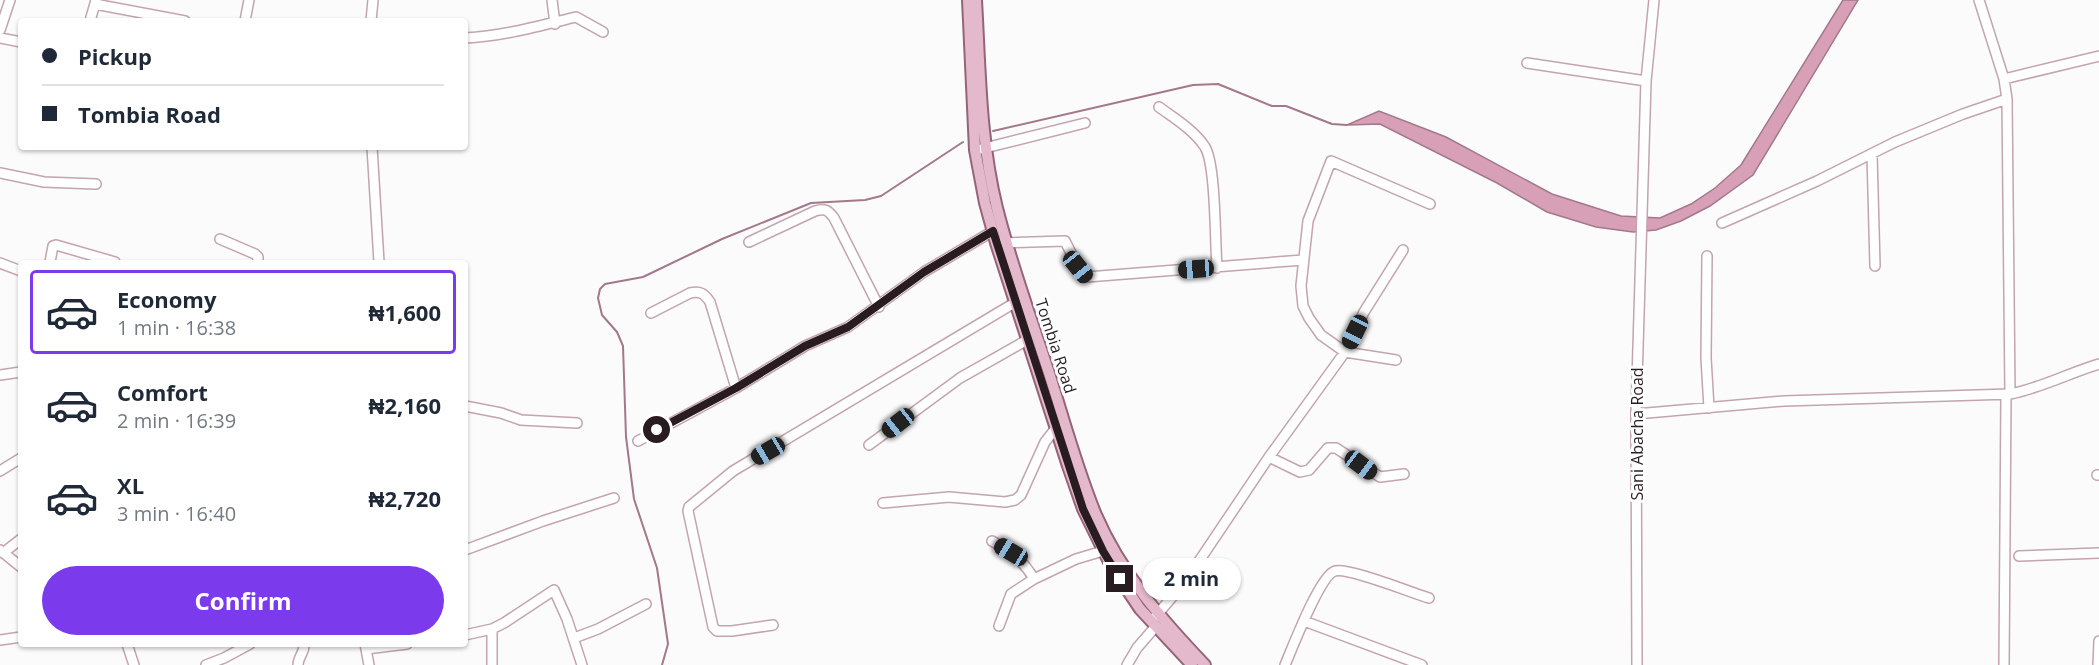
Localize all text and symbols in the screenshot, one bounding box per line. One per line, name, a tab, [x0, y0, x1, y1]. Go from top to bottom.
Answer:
text: Pickup	[78, 41, 152, 71]
text: Tombia Road	[78, 99, 221, 129]
car	[1060, 247, 1096, 287]
car	[1177, 259, 1215, 279]
text: Economy	[117, 284, 216, 314]
icon: car	[45, 285, 99, 339]
street label: Tombia Road	[1030, 296, 1082, 396]
text: ₦1,600	[369, 297, 441, 327]
car	[1339, 312, 1371, 352]
text: 1 min · 16:38	[117, 314, 236, 341]
street label: Sani Abacha Road	[1626, 367, 1648, 501]
text: Comfort	[117, 377, 208, 407]
icon: car	[45, 378, 99, 432]
text: ₦2,160	[369, 390, 441, 420]
car	[878, 405, 918, 441]
text: 2 min · 16:39	[117, 407, 236, 434]
route start	[643, 416, 670, 443]
car	[748, 434, 788, 468]
car	[1341, 447, 1381, 483]
text: XL	[117, 470, 144, 500]
icon: car	[45, 471, 99, 525]
text: ₦2,720	[369, 483, 441, 513]
text: 3 min · 16:40	[117, 500, 236, 527]
car	[991, 535, 1031, 569]
callout: 2 min	[1141, 558, 1240, 600]
route end	[1106, 565, 1133, 592]
text: 2 min	[1164, 565, 1219, 592]
button: Confirm	[42, 566, 444, 635]

